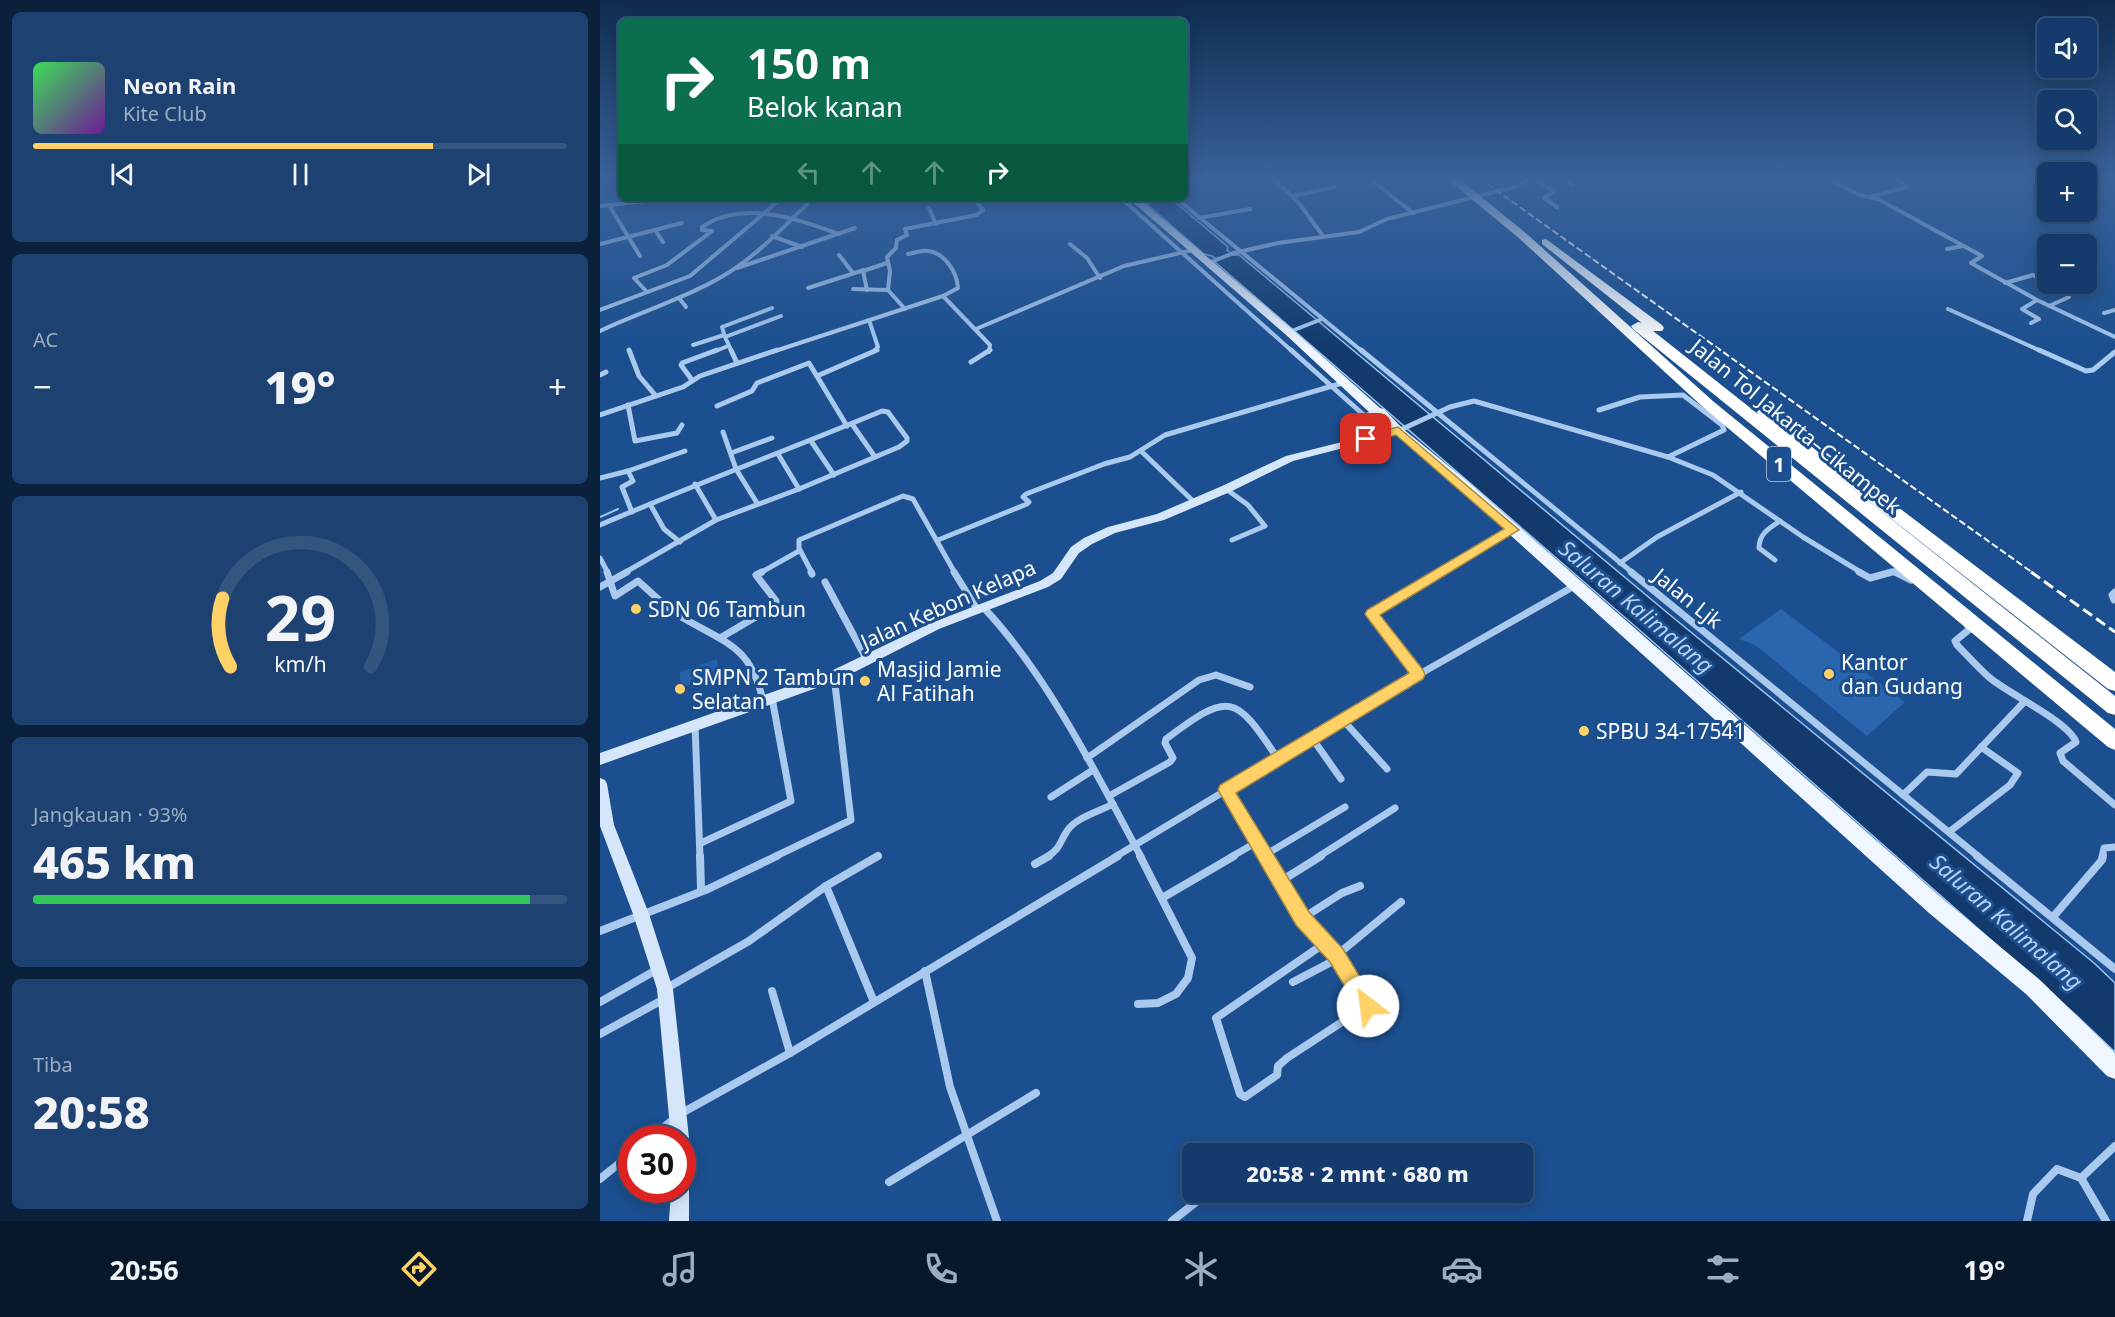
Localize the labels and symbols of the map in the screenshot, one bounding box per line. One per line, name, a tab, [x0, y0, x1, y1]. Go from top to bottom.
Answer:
street label: Jalan Tol Jakarta–Cikampek	[1683, 331, 1908, 520]
pin	[1340, 413, 1391, 464]
road number: 1	[1767, 447, 1791, 481]
water label: Saluran Kalimalang	[1553, 533, 1721, 680]
street label: Jalan Kebon Kelapa	[854, 553, 1040, 656]
street label: Jalan Ljk	[1646, 560, 1729, 635]
place label: SDN 06 Tambun	[648, 595, 806, 623]
marker: SDN 06 Tambun	[629, 602, 643, 616]
place label: Kantor dan Gudang	[1841, 648, 1963, 700]
place label: Masjid Jamie Al Fatihah	[877, 655, 1002, 707]
place label: SMPN 2 Tambun Selatan	[692, 663, 854, 715]
marker: Kantor dan Gudang	[1822, 667, 1836, 681]
marker: Masjid Jamie Al Fatihah	[858, 674, 872, 688]
marker: SMPN 2 Tambun Selatan	[673, 682, 687, 696]
place label: SPBU 34-17541	[1596, 717, 1746, 745]
marker: SPBU 34-17541	[1577, 724, 1591, 738]
water label: Saluran Kalimalang	[1924, 846, 2090, 996]
position arrow	[1336, 974, 1400, 1038]
speed limit sign: 30	[618, 1125, 696, 1203]

